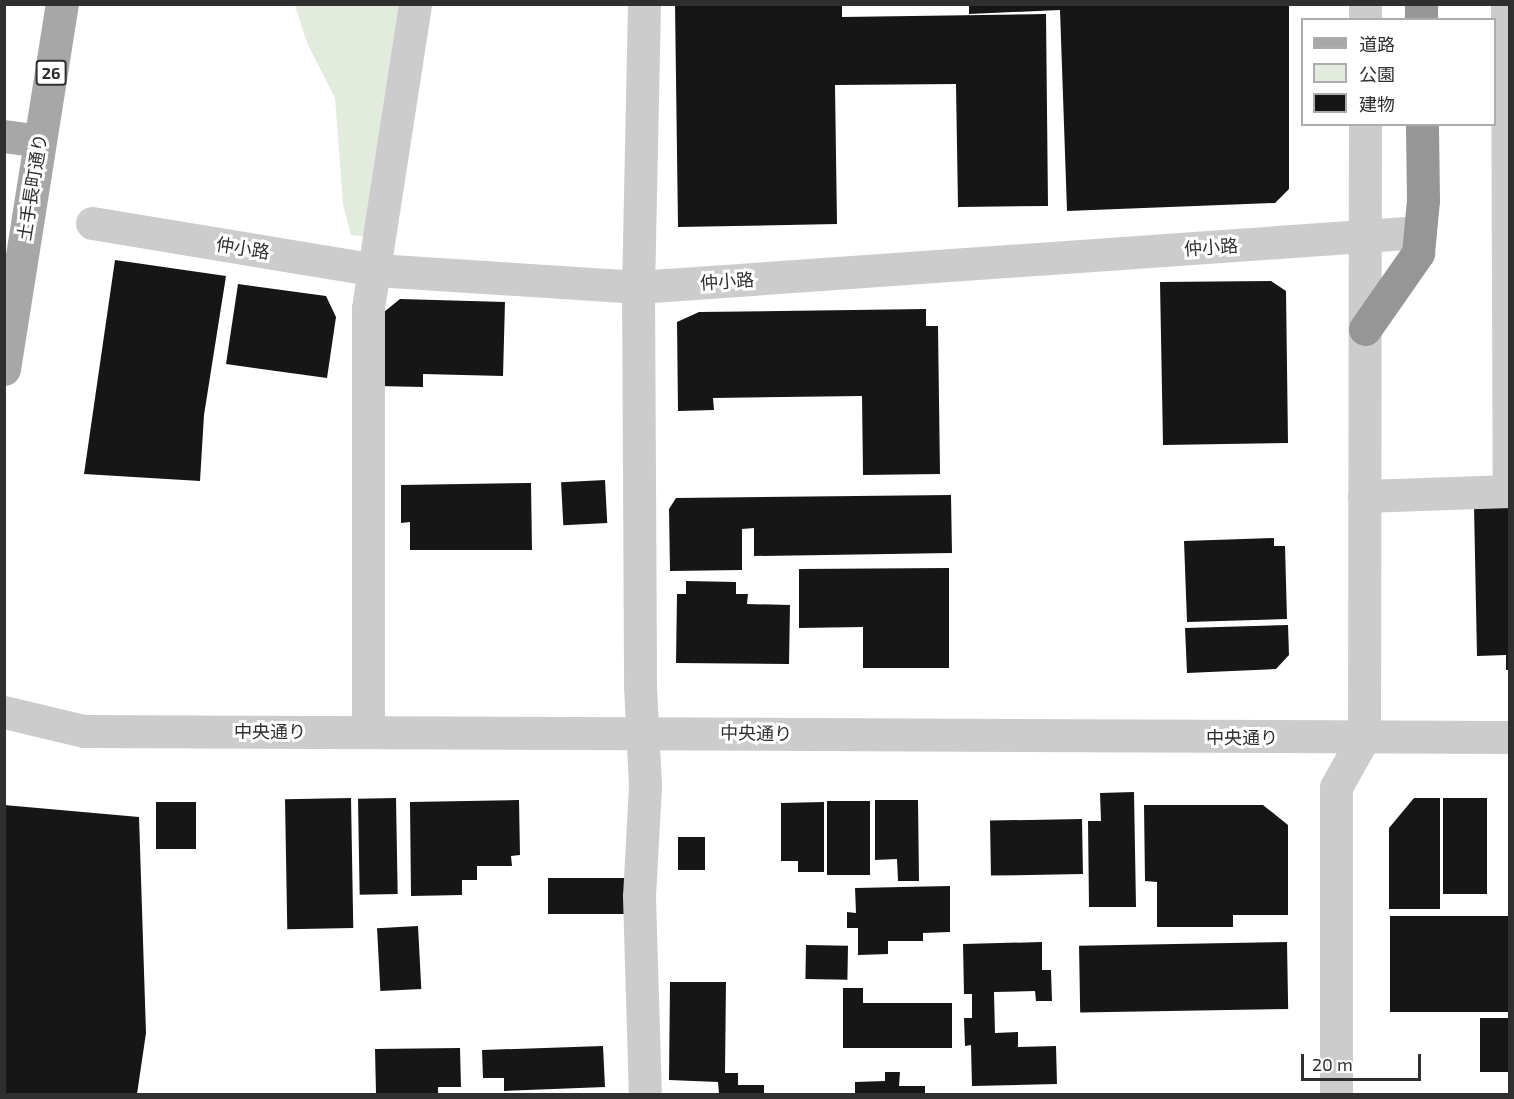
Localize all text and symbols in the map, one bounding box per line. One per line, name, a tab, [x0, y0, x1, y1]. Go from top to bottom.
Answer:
legend	[1301, 18, 1496, 126]
text: 道路	[1359, 33, 1395, 55]
road number: 26	[34, 60, 68, 86]
text: 公園	[1359, 63, 1395, 85]
text: 建物	[1359, 93, 1395, 115]
street label: 土手長町通り	[13, 132, 51, 242]
street label: 仲小路	[215, 233, 271, 263]
street label: 仲小路	[1183, 234, 1239, 260]
street label: 仲小路	[699, 268, 755, 294]
street label: 中央通り	[234, 720, 306, 742]
street label: 中央通り	[720, 722, 792, 744]
street label: 中央通り	[1206, 726, 1278, 748]
scale bar	[1304, 1042, 1424, 1080]
text: 20 m	[1312, 1053, 1353, 1075]

